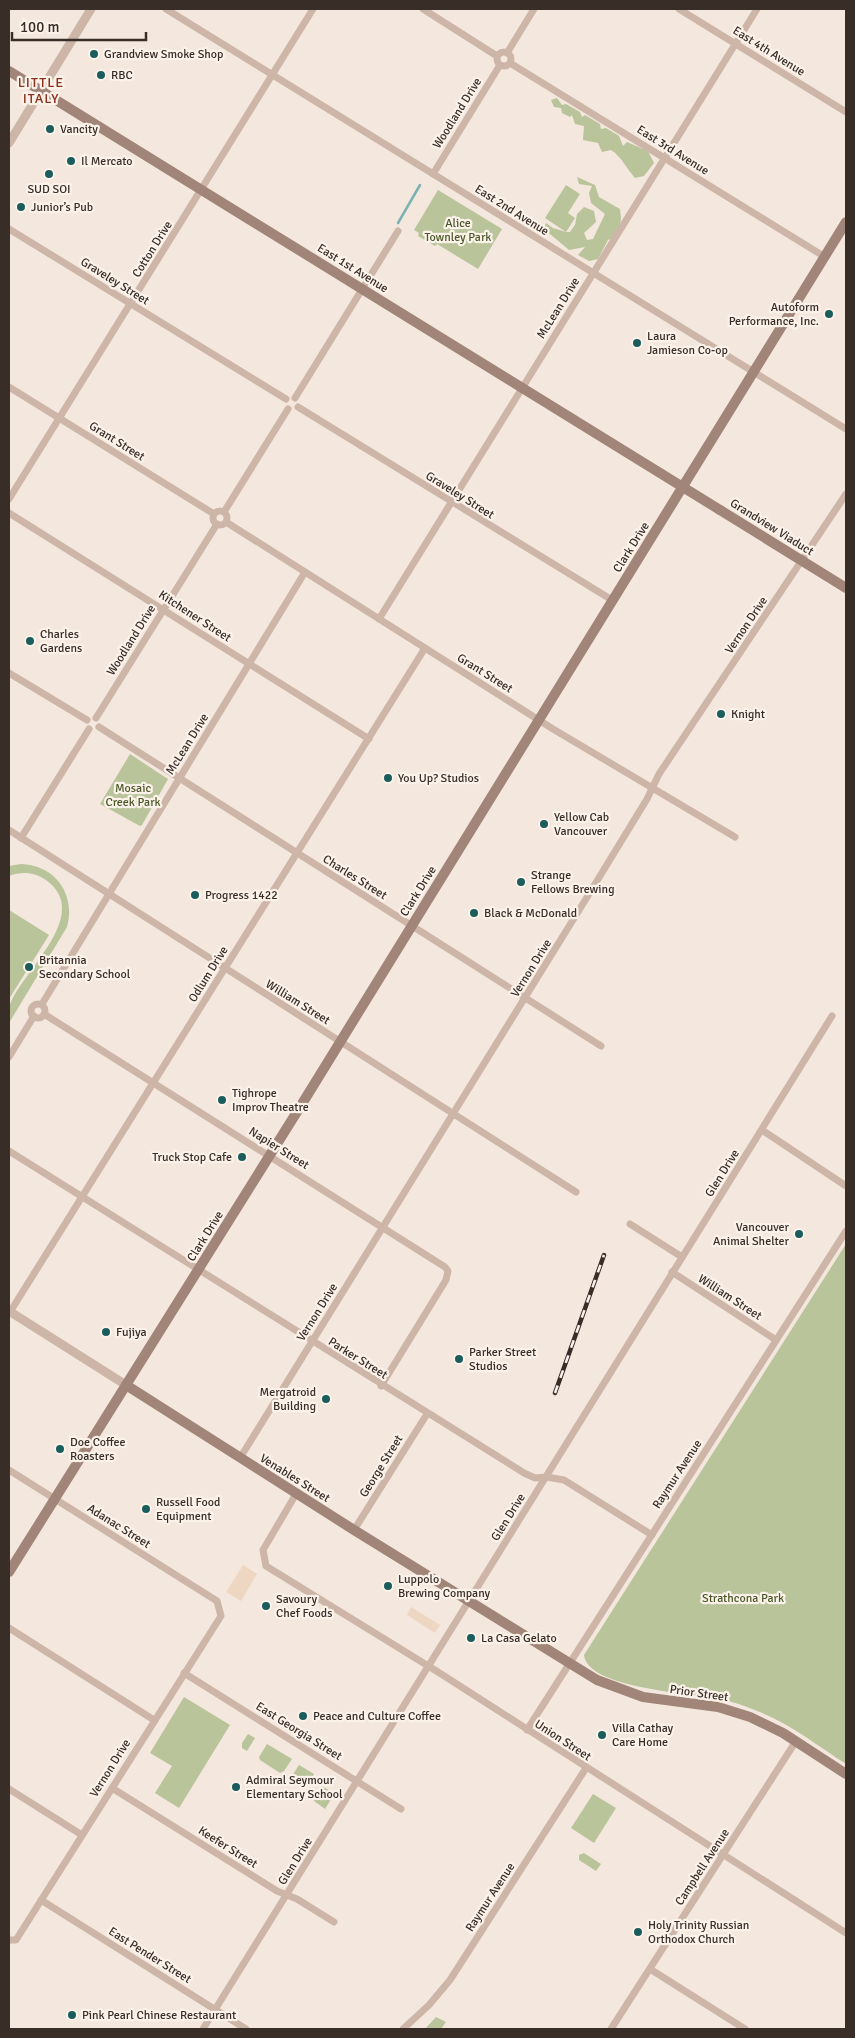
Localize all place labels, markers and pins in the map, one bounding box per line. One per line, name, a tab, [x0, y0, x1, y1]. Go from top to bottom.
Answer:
place label: Grandview Smoke Shop	[104, 47, 223, 62]
marker: Grandview Smoke Shop	[88, 48, 100, 60]
place label: RBC	[111, 68, 133, 83]
marker: RBC	[95, 69, 107, 81]
place label: Vancity	[60, 122, 98, 137]
marker: Vancity	[44, 123, 56, 135]
place label: Il Mercato	[81, 154, 133, 169]
marker: Il Mercato	[65, 155, 77, 167]
marker: SUD SOI	[43, 168, 55, 180]
place label: SUD SOI	[27, 182, 71, 197]
place label: Junior’s Pub	[31, 200, 93, 215]
marker: Junior’s Pub	[15, 201, 27, 213]
place label: Autoform Performance, Inc.	[729, 300, 819, 329]
marker: Autoform Performance, Inc.	[823, 308, 835, 320]
place label: Laura Jamieson Co-op	[647, 329, 728, 358]
marker: Laura Jamieson Co-op	[631, 337, 643, 349]
place label: Charles Gardens	[40, 627, 82, 656]
marker: Charles Gardens	[24, 635, 36, 647]
place label: Knight	[731, 707, 765, 722]
marker: Knight	[715, 708, 727, 720]
place label: You Up? Studios	[398, 771, 479, 786]
marker: You Up? Studios	[382, 772, 394, 784]
place label: Yellow Cab Vancouver	[554, 810, 609, 839]
marker: Yellow Cab Vancouver	[538, 818, 550, 830]
place label: Strange Fellows Brewing	[531, 868, 615, 897]
marker: Strange Fellows Brewing	[515, 876, 527, 888]
place label: Progress 1422	[205, 888, 278, 903]
marker: Progress 1422	[189, 889, 201, 901]
place label: Black & McDonald	[484, 906, 577, 921]
marker: Black & McDonald	[468, 907, 480, 919]
place label: Britannia Secondary School	[39, 953, 131, 982]
marker: Britannia Secondary School	[23, 961, 35, 973]
place label: Tighrope Improv Theatre	[232, 1086, 309, 1115]
marker: Tighrope Improv Theatre	[216, 1094, 228, 1106]
place label: Truck Stop Cafe	[152, 1150, 232, 1165]
marker: Truck Stop Cafe	[236, 1151, 248, 1163]
place label: Vancouver Animal Shelter	[713, 1220, 790, 1249]
marker: Vancouver Animal Shelter	[793, 1228, 805, 1240]
place label: Fujiya	[116, 1325, 146, 1340]
marker: Fujiya	[100, 1326, 112, 1338]
place label: Parker Street Studios	[469, 1345, 536, 1374]
marker: Parker Street Studios	[453, 1353, 465, 1365]
place label: Mergatroid Building	[259, 1385, 316, 1414]
marker: Mergatroid Building	[320, 1393, 332, 1405]
place label: Doe Coffee Roasters	[70, 1435, 126, 1464]
marker: Doe Coffee Roasters	[54, 1443, 66, 1455]
place label: Russell Food Equipment	[156, 1495, 220, 1524]
marker: Russell Food Equipment	[140, 1503, 152, 1515]
place label: Luppolo Brewing Company	[398, 1572, 490, 1601]
marker: Luppolo Brewing Company	[382, 1580, 394, 1592]
place label: Savoury Chef Foods	[276, 1592, 332, 1621]
marker: Savoury Chef Foods	[260, 1600, 272, 1612]
place label: La Casa Gelato	[481, 1631, 557, 1646]
marker: La Casa Gelato	[465, 1632, 477, 1644]
place label: Peace and Culture Coffee	[313, 1709, 441, 1724]
marker: Peace and Culture Coffee	[297, 1710, 309, 1722]
place label: Villa Cathay Care Home	[612, 1721, 674, 1750]
marker: Villa Cathay Care Home	[596, 1729, 608, 1741]
place label: Admiral Seymour Elementary School	[246, 1773, 343, 1802]
marker: Admiral Seymour Elementary School	[230, 1781, 242, 1793]
place label: Holy Trinity Russian Orthodox Church	[648, 1918, 749, 1947]
marker: Holy Trinity Russian Orthodox Church	[632, 1926, 644, 1938]
place label: Pink Pearl Chinese Restaurant	[82, 2008, 236, 2023]
marker: Pink Pearl Chinese Restaurant	[66, 2009, 78, 2021]

